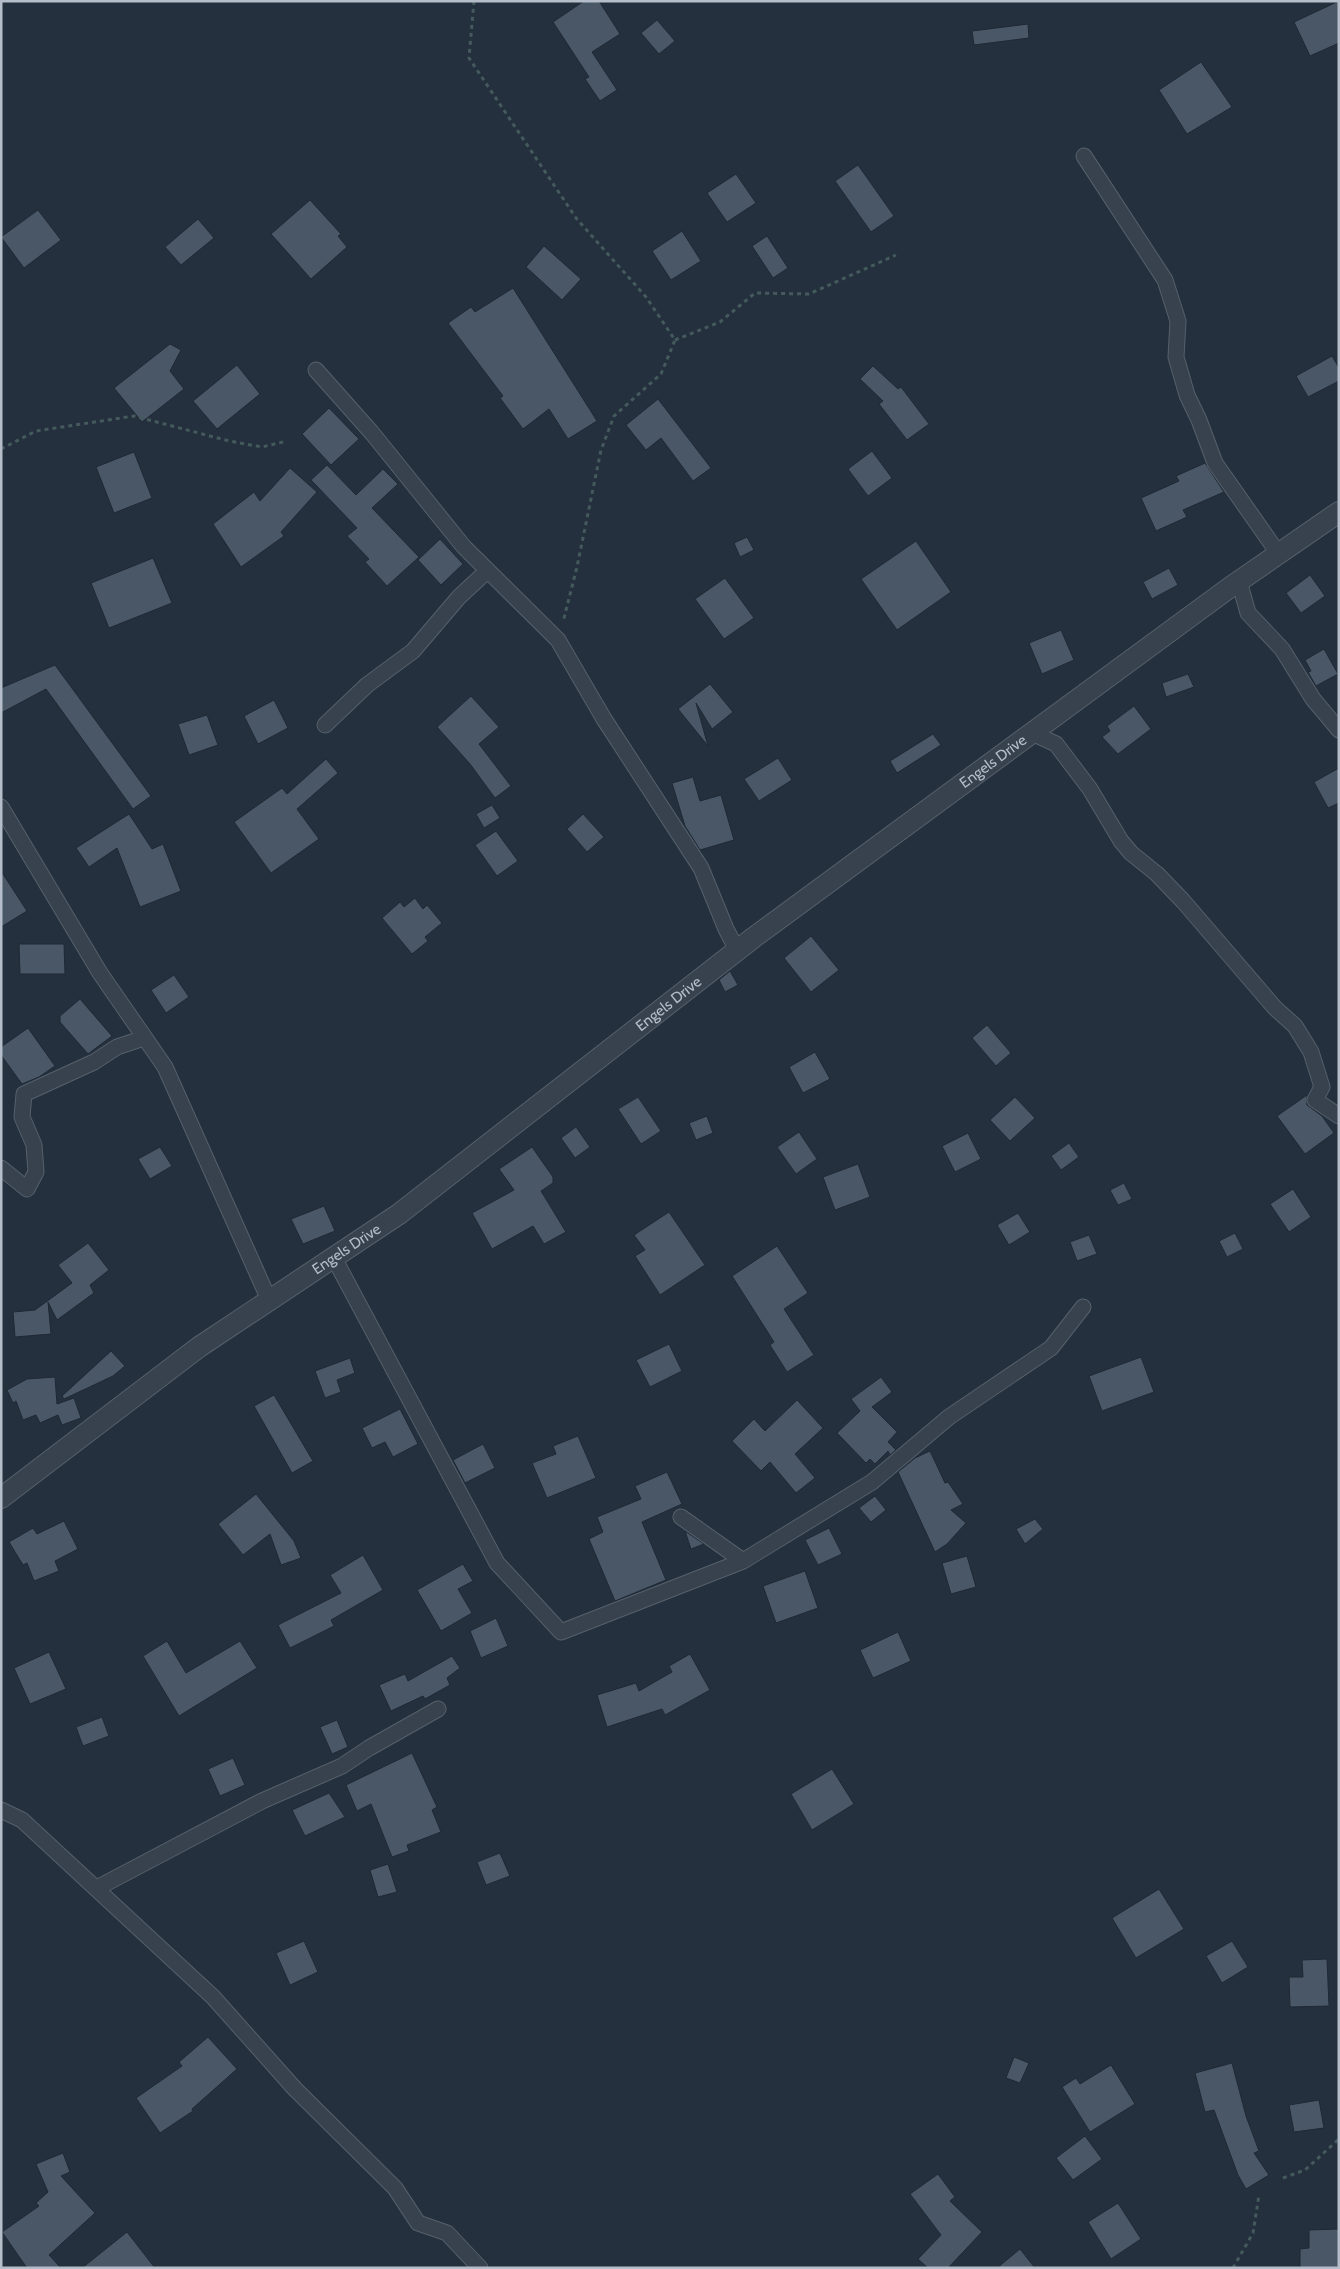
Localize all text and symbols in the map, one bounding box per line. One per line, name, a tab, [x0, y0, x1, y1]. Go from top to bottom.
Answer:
street label: Engels Drive	[956, 731, 1030, 792]
street label: Engels Drive	[632, 972, 705, 1035]
street label: Engels Drive	[309, 1220, 384, 1278]

